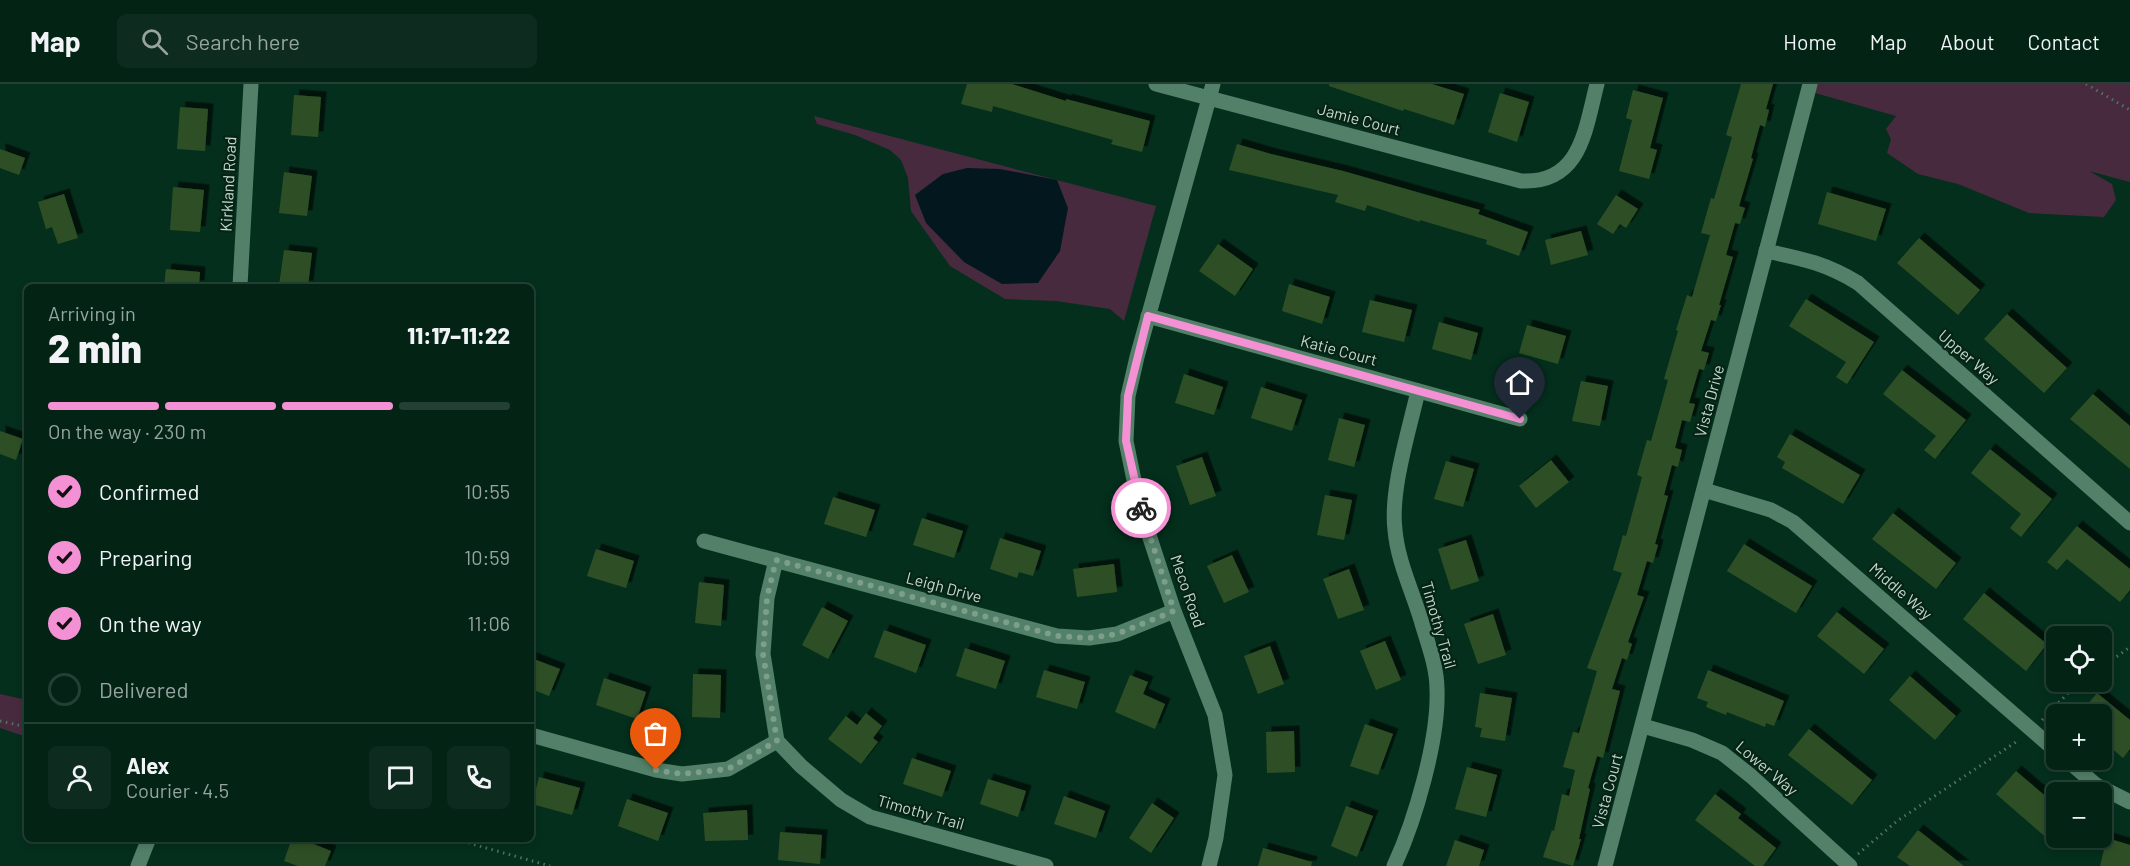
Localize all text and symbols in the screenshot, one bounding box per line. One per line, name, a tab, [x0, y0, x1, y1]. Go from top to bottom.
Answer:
search box	[117, 14, 537, 68]
text: Map	[30, 24, 81, 58]
icon: search	[138, 25, 171, 58]
text: Search here	[186, 28, 300, 54]
text: Home	[1783, 29, 1837, 54]
text: Map	[1870, 29, 1907, 54]
text: About	[1940, 29, 1995, 54]
text: Contact	[2028, 29, 2100, 54]
street label: Jamie Court	[1315, 98, 1403, 139]
street label: Kirkland Road	[216, 136, 239, 232]
text: Arriving in	[48, 301, 136, 325]
text: 11:17–11:22	[407, 322, 510, 348]
text: 2 min	[48, 324, 142, 371]
street label: Upper Way	[1935, 325, 2004, 389]
street label: Katie Court	[1299, 330, 1379, 369]
pin	[1494, 357, 1545, 419]
street label: Vista Drive	[1690, 363, 1727, 439]
icon: home	[1503, 366, 1536, 399]
text: On the way · 230 m	[48, 419, 206, 443]
icon: check	[48, 475, 81, 508]
text: Confirmed	[99, 478, 199, 504]
courier	[1111, 478, 1171, 538]
text: 10:55	[464, 479, 510, 503]
icon: bike	[1125, 492, 1158, 525]
icon: check	[48, 541, 81, 574]
text: Preparing	[99, 544, 192, 570]
text: 10:59	[464, 545, 510, 569]
street label: Meco Road	[1167, 552, 1210, 630]
street label: Middle Way	[1866, 558, 1937, 624]
street label: Leigh Drive	[904, 567, 984, 606]
street label: Timothy Trail	[1418, 579, 1461, 671]
icon: check	[48, 607, 81, 640]
text: On the way	[99, 610, 202, 636]
text: 11:06	[468, 611, 510, 635]
map controls	[2046, 626, 2112, 848]
button: locate	[2046, 626, 2112, 692]
text: Delivered	[99, 676, 188, 702]
button: +	[2046, 704, 2112, 770]
pin	[630, 708, 681, 770]
icon: bag	[639, 717, 672, 750]
street label: Lower Way	[1732, 736, 1803, 799]
button: person	[48, 746, 111, 809]
button: chat	[369, 746, 432, 809]
button: phone	[447, 746, 510, 809]
street label: Vista Court	[1587, 751, 1626, 831]
text: Alex	[126, 752, 169, 778]
text: Courier · 4.5	[126, 778, 229, 802]
button: −	[2046, 782, 2112, 848]
street label: Timothy Trail	[875, 790, 967, 833]

